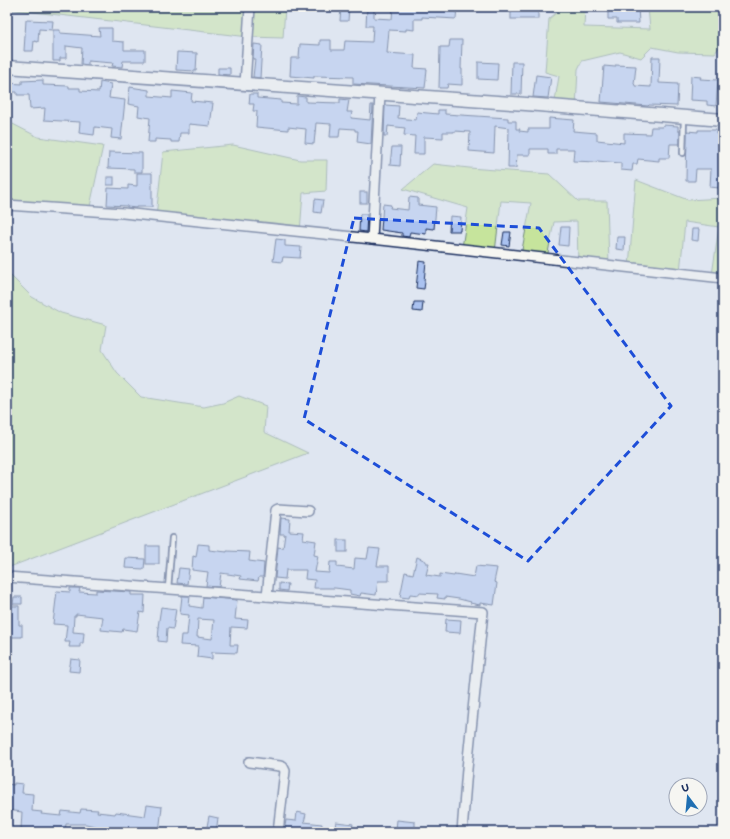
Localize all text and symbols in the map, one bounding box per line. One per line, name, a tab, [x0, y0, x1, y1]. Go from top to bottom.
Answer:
north arrow	[668, 777, 708, 817]
text: U	[680, 781, 691, 795]

